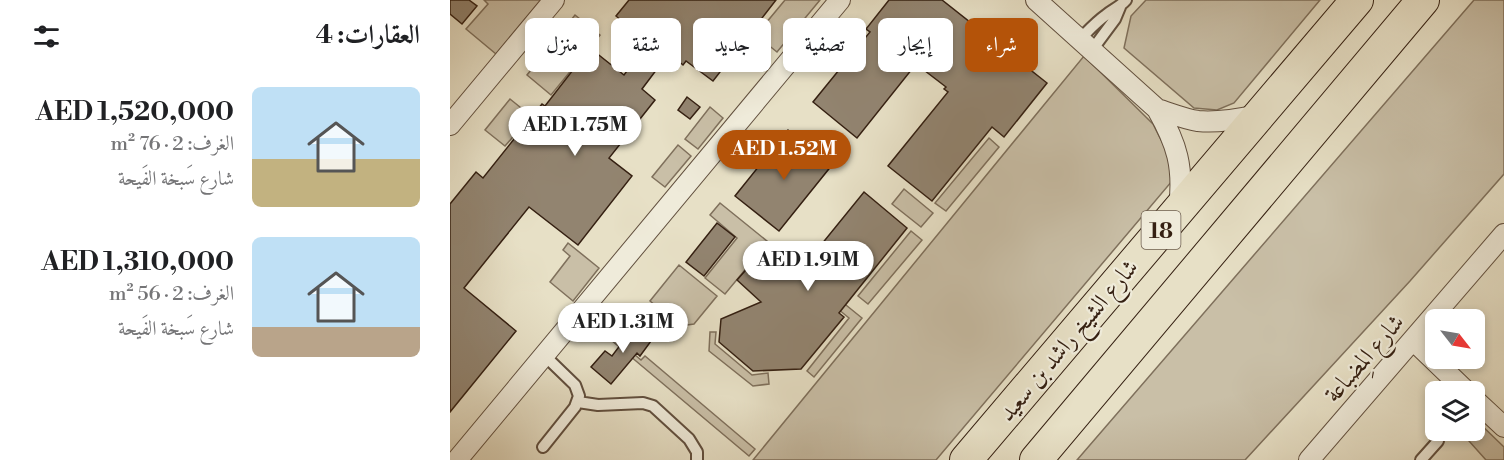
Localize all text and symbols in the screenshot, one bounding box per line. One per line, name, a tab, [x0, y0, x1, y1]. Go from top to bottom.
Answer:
chip: منزل	[525, 18, 599, 72]
chip: شقة	[611, 18, 681, 72]
chip: جديد	[693, 18, 771, 72]
chip: تصفية	[783, 18, 866, 72]
chip: إيجار	[878, 18, 953, 72]
chip: شراء	[965, 18, 1038, 72]
text: العقارات: 4	[316, 19, 420, 51]
icon: filters	[30, 20, 63, 53]
text: AED 1,520,000	[36, 96, 234, 128]
pin: AED 1.75M	[506, 106, 644, 157]
icon: home	[300, 111, 372, 183]
text: AED 1.75M	[523, 113, 627, 138]
pin: AED 1.52M	[715, 130, 853, 181]
text: الغرف: 2 · 76 m²	[110, 132, 234, 157]
text: AED 1.52M	[731, 137, 837, 162]
text: شارع سَبخة الفَيحة	[118, 167, 234, 192]
road number: 18	[1142, 211, 1180, 249]
pin: AED 1.91M	[739, 241, 877, 292]
text: AED 1,310,000	[41, 246, 234, 278]
text: AED 1.91M	[757, 248, 859, 273]
street label: شارع الشيخ راشد بن سعيد	[992, 253, 1149, 431]
icon: home	[300, 261, 372, 333]
text: الغرف: 2 · 56 m²	[109, 282, 234, 307]
pin: AED 1.31M	[554, 303, 692, 354]
street label: شارع المِضباعة	[1318, 308, 1414, 412]
north arrow	[1425, 309, 1485, 369]
map controls	[1425, 309, 1485, 441]
text: AED 1.31M	[572, 310, 674, 335]
text: شارع سَبخة الفَيحة	[118, 317, 234, 342]
button: layers	[1425, 381, 1485, 441]

